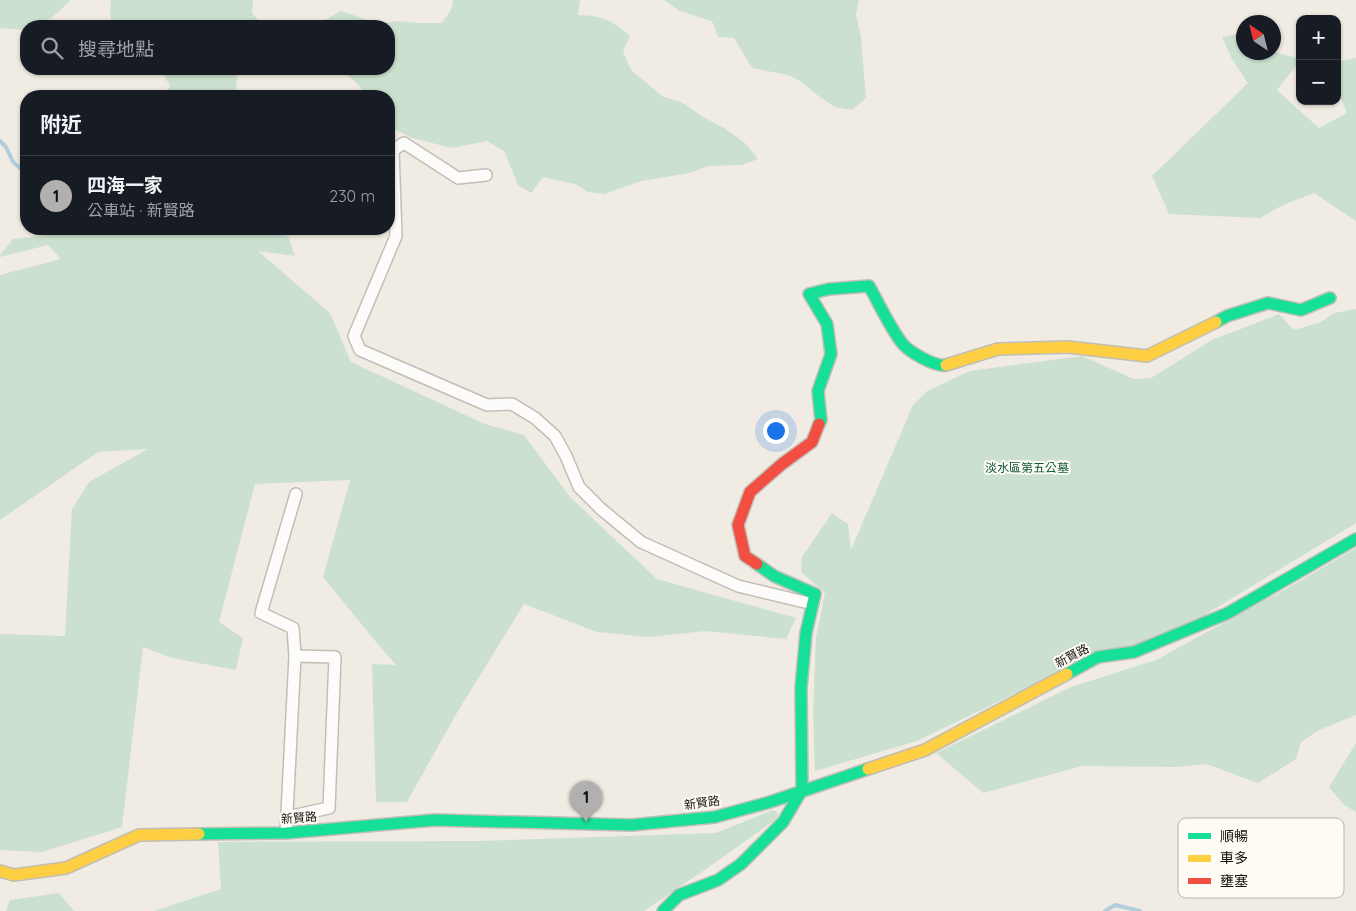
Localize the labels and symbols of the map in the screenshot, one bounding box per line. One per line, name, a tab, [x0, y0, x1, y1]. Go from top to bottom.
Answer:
north arrow	[1236, 15, 1281, 60]
your location	[763, 418, 789, 444]
park label: 淡水區第五公墓	[985, 460, 1069, 475]
street label: 新賢路	[1052, 640, 1091, 671]
pin: 1	[570, 781, 602, 822]
street label: 新賢路	[683, 793, 721, 812]
street label: 新賢路	[280, 809, 317, 826]
legend	[1178, 818, 1344, 898]
text: 順暢	[1220, 827, 1248, 845]
text: 車多	[1220, 849, 1248, 867]
text: 壅塞	[1220, 872, 1248, 890]

